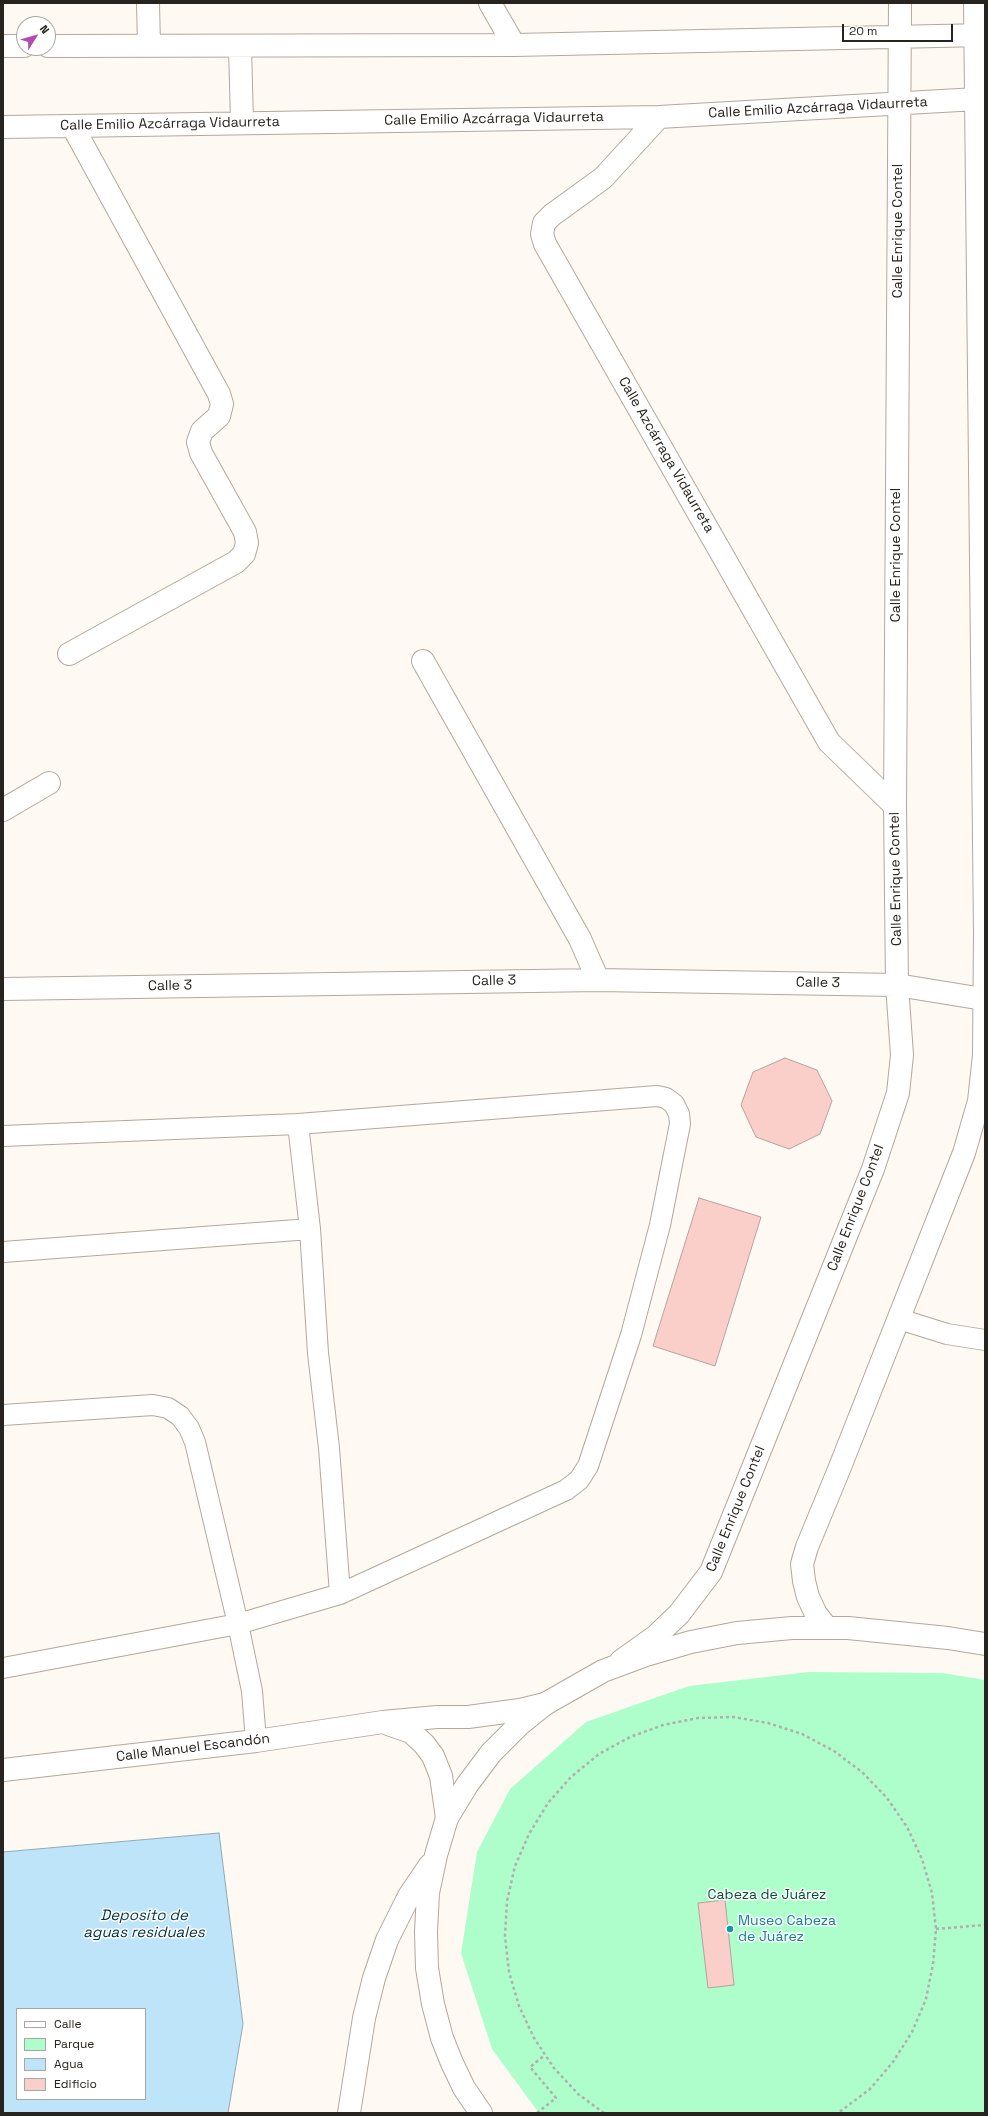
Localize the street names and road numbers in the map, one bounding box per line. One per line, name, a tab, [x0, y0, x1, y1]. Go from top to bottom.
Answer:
street label: Calle Emilio Azcárraga Vidaurreta	[708, 94, 928, 122]
street label: Calle Emilio Azcárraga Vidaurreta	[384, 109, 604, 129]
street label: Calle Emilio Azcárraga Vidaurreta	[60, 114, 280, 134]
street label: Calle Enrique Contel	[890, 164, 906, 298]
street label: Calle Azcárraga Vidaurreta	[614, 374, 718, 536]
street label: Calle Enrique Contel	[888, 488, 904, 622]
street label: Calle Enrique Contel	[886, 812, 906, 946]
street label: Calle 3	[472, 972, 516, 990]
street label: Calle 3	[796, 974, 840, 992]
street label: Calle 3	[148, 977, 192, 995]
street label: Calle Enrique Contel	[824, 1142, 888, 1274]
street label: Calle Enrique Contel	[703, 1444, 769, 1574]
street label: Calle Manuel Escandón	[115, 1730, 271, 1766]

